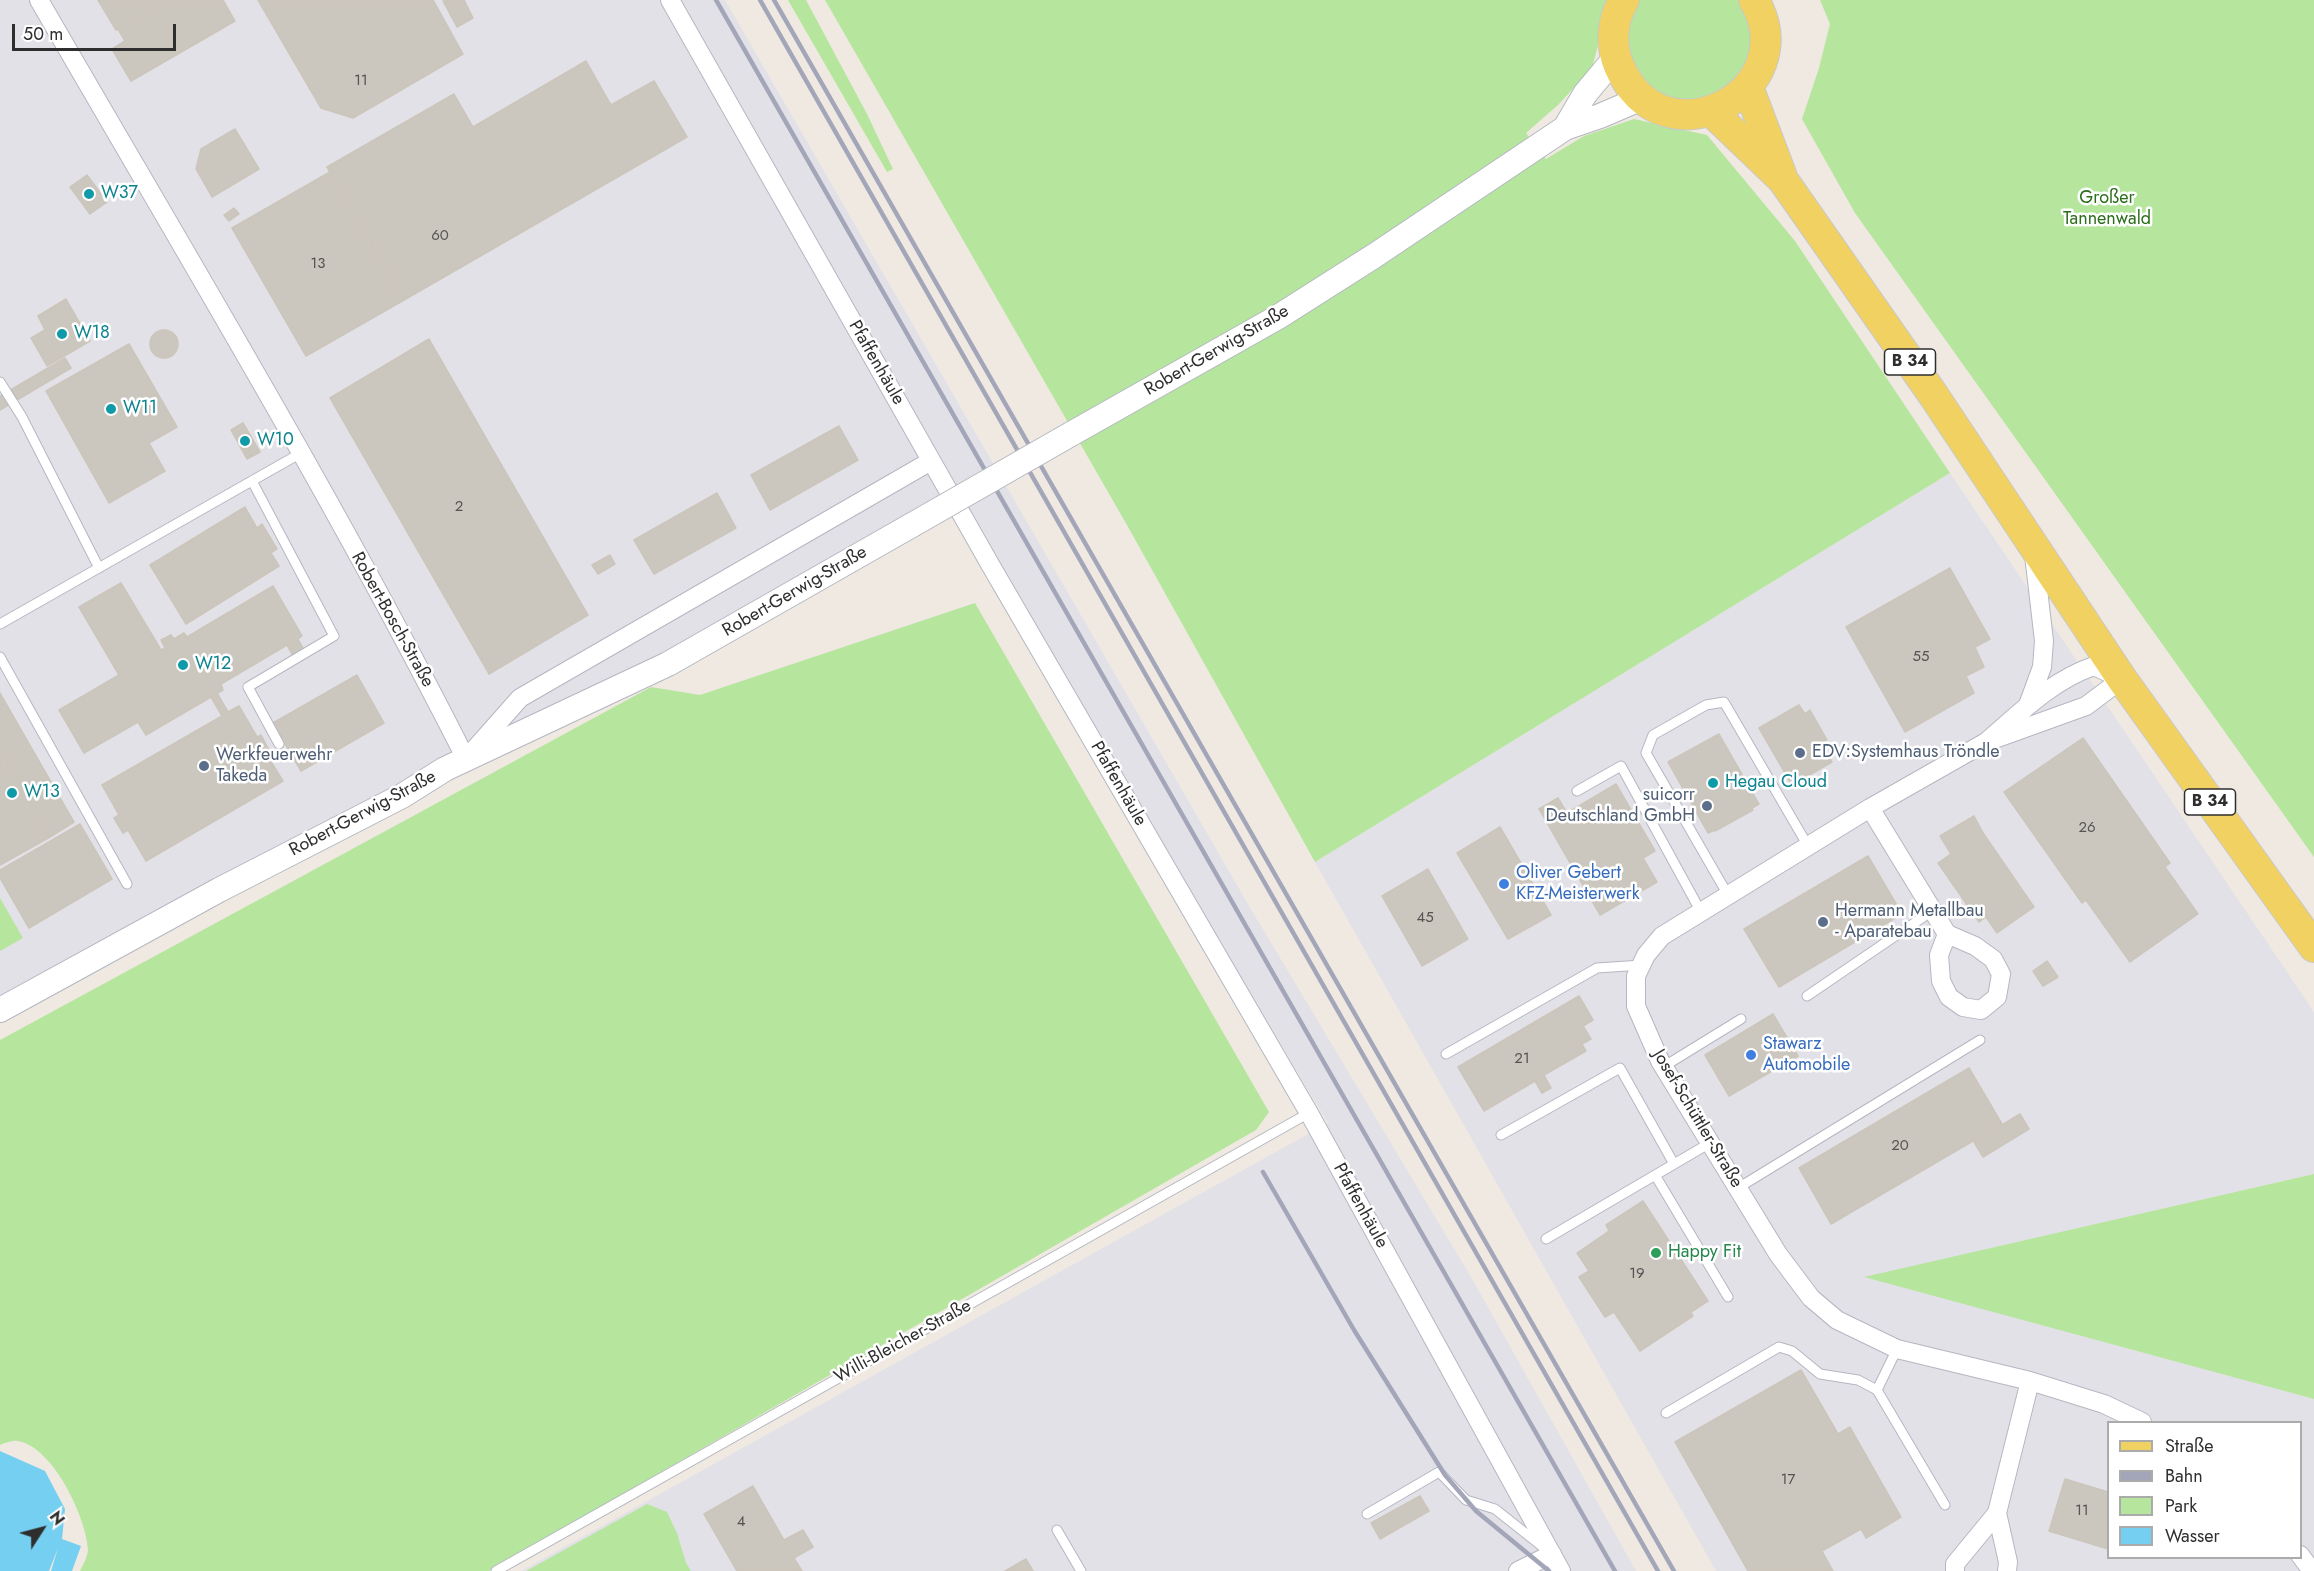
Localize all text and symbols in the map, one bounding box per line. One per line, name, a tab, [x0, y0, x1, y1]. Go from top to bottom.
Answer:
scale bar	[15, 12, 178, 50]
text: 50 m	[23, 21, 63, 47]
house number: 11	[354, 72, 368, 90]
place label: W37	[101, 183, 138, 205]
marker: W37	[82, 187, 96, 201]
park label: Großer Tannenwald	[2063, 188, 2151, 230]
house number: 60	[431, 227, 449, 245]
house number: 13	[311, 255, 325, 273]
street label: Robert-Gerwig-Straße	[1141, 301, 1293, 401]
street label: Pfaffenhäule	[843, 317, 909, 409]
place label: W18	[74, 323, 110, 345]
marker: W18	[55, 327, 69, 341]
road number: B 34	[1884, 349, 1936, 375]
place label: W11	[123, 398, 157, 420]
marker: W11	[104, 402, 118, 416]
place label: W10	[257, 430, 294, 452]
marker: W10	[238, 434, 252, 448]
house number: 2	[455, 498, 463, 516]
street label: Robert-Gerwig-Straße	[719, 542, 871, 642]
street label: Robert-Bosch-Straße	[346, 549, 438, 691]
house number: 55	[1913, 648, 1929, 666]
place label: W12	[195, 654, 231, 676]
marker: W12	[176, 658, 190, 672]
street label: Pfaffenhäule	[1085, 738, 1151, 830]
place label: EDV:Systemhaus Tröndle	[1812, 742, 2000, 764]
place label: Werkfeuerwehr Takeda	[216, 745, 332, 788]
marker: EDV:Systemhaus Tröndle	[1793, 746, 1807, 760]
marker: Werkfeuerwehr Takeda	[197, 759, 211, 773]
street label: Robert-Gerwig-Straße	[286, 766, 440, 862]
place label: Hegau Cloud	[1725, 772, 1827, 794]
marker: Hegau Cloud	[1706, 776, 1720, 790]
place label: W13	[24, 782, 60, 804]
place label: suicorr Deutschland GmbH	[1545, 785, 1695, 828]
marker: W13	[5, 786, 19, 800]
road number: B 34	[2184, 789, 2236, 815]
marker: suicorr Deutschland GmbH	[1700, 799, 1714, 813]
house number: 26	[2078, 819, 2096, 837]
place label: Oliver Gebert KFZ-Meisterwerk	[1516, 863, 1640, 906]
marker: Oliver Gebert KFZ-Meisterwerk	[1497, 877, 1511, 891]
place label: Hermann Metallbau - Aparatebau	[1835, 901, 1984, 944]
house number: 45	[1416, 909, 1434, 927]
marker: Hermann Metallbau - Aparatebau	[1816, 915, 1830, 929]
place label: Stawarz Automobile	[1763, 1034, 1850, 1076]
street label: Josef-Schüttler-Straße	[1647, 1046, 1747, 1192]
marker: Stawarz Automobile	[1744, 1048, 1758, 1062]
house number: 21	[1514, 1050, 1530, 1068]
house number: 20	[1891, 1137, 1909, 1155]
street label: Pfaffenhäule	[1328, 1160, 1392, 1252]
place label: Happy Fit	[1668, 1242, 1741, 1264]
marker: Happy Fit	[1649, 1246, 1663, 1260]
house number: 19	[1629, 1265, 1645, 1283]
street label: Willi-Bleicher-Straße	[831, 1295, 975, 1389]
legend	[2107, 1421, 2302, 1559]
text: Straße	[2165, 1433, 2213, 1459]
text: Bahn	[2165, 1463, 2203, 1489]
house number: 17	[1781, 1471, 1795, 1489]
text: Park	[2165, 1493, 2197, 1519]
north arrow	[12, 1499, 72, 1559]
house number: 11	[2075, 1502, 2089, 1520]
text: N	[44, 1506, 70, 1530]
house number: 4	[737, 1513, 745, 1531]
text: Wasser	[2165, 1523, 2220, 1549]

